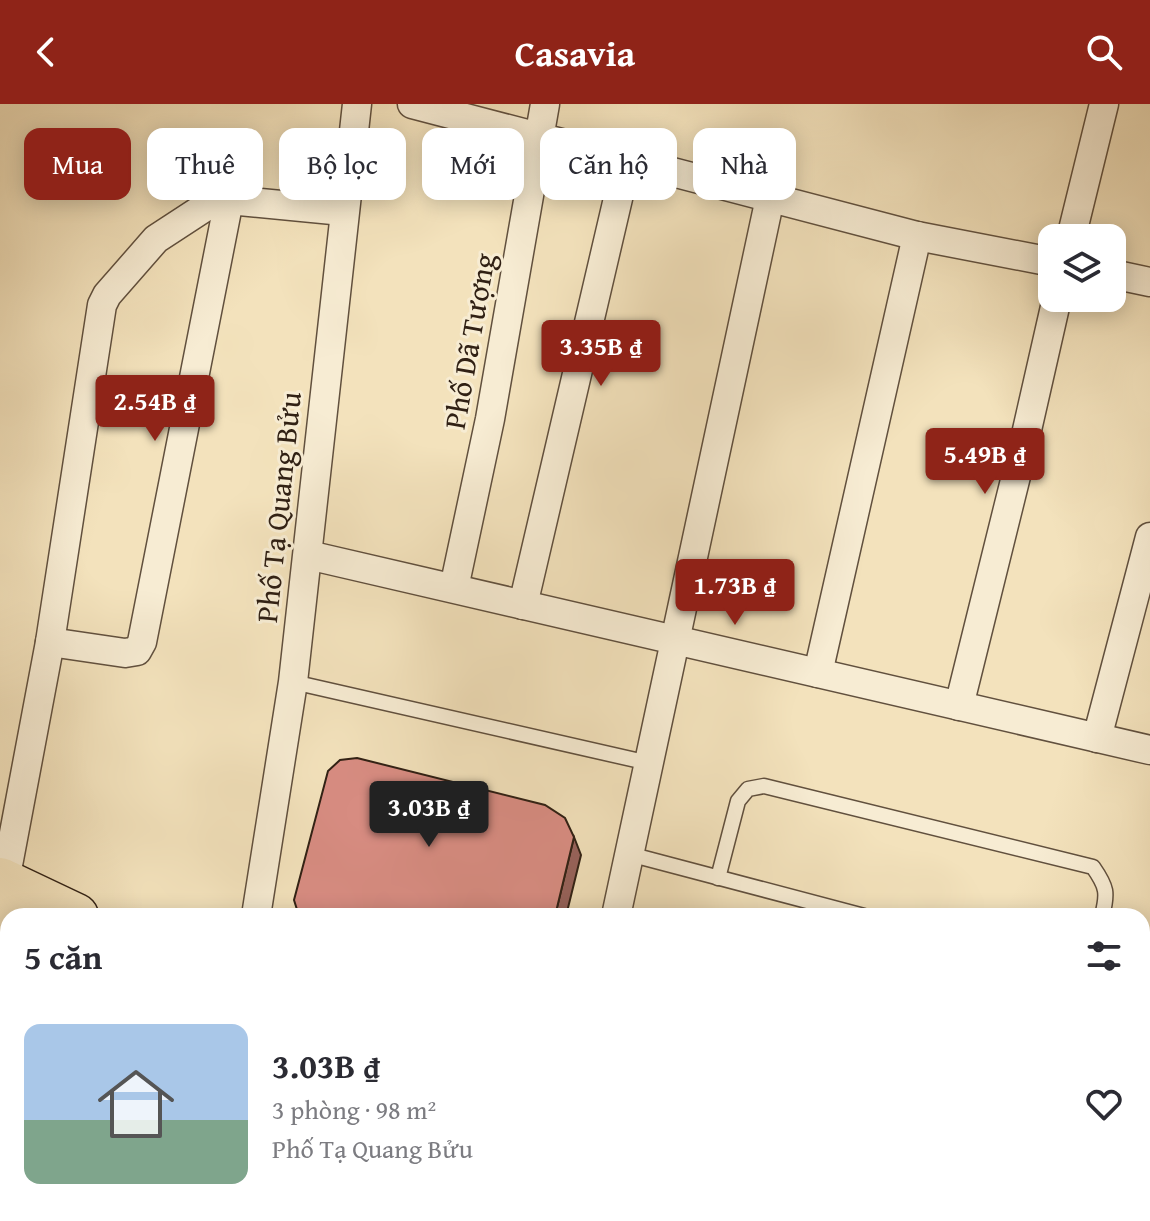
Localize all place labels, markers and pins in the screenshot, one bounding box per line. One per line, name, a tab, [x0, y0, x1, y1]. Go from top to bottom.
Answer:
pin: 3.35B ₫	[527, 320, 675, 388]
pin: 2.54B ₫	[81, 375, 229, 443]
pin: 5.49B ₫	[911, 428, 1059, 496]
pin: 1.73B ₫	[661, 559, 809, 627]
pin: 3.03B ₫	[355, 781, 503, 849]

